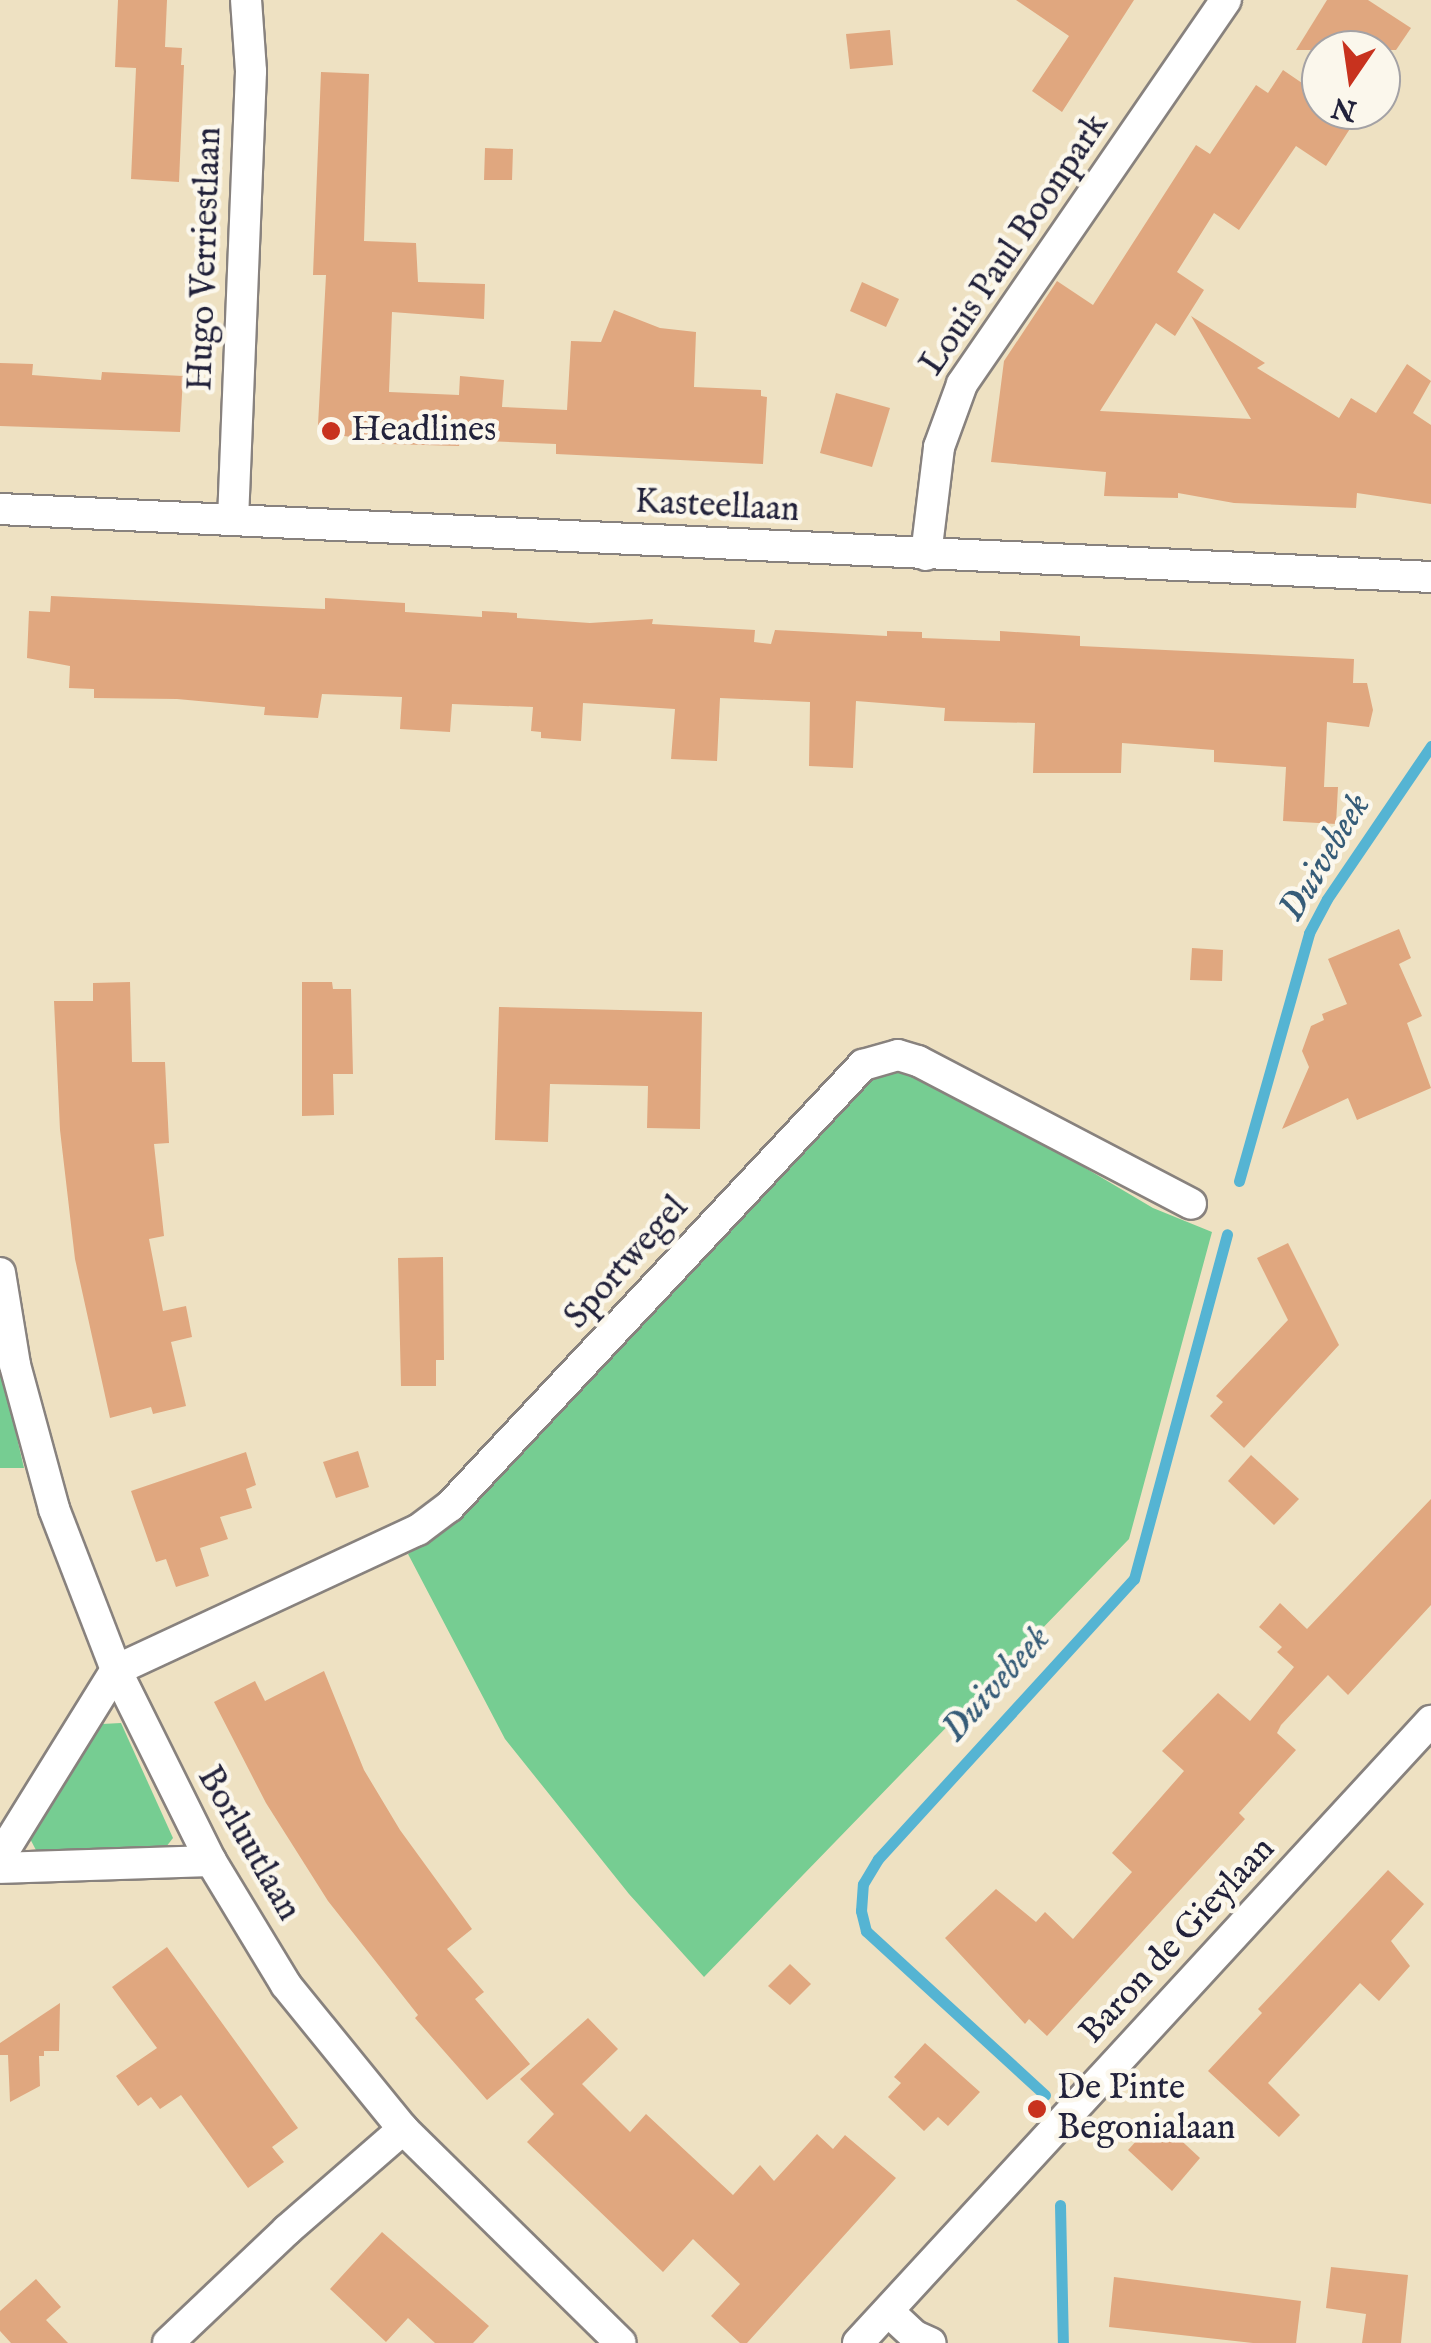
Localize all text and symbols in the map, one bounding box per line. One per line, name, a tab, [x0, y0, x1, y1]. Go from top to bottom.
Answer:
north arrow	[1301, 30, 1401, 130]
text: N	[1329, 88, 1360, 128]
street label: Louis Paul Boonpark	[912, 106, 1118, 384]
street label: Hugo Verriestlaan	[180, 126, 232, 392]
place label: Headlines	[351, 410, 496, 452]
marker: Headlines	[320, 420, 342, 442]
street label: Kasteellaan	[634, 482, 800, 532]
water label: Duivebeek	[1270, 786, 1382, 930]
street label: Sportwegel	[556, 1188, 698, 1338]
water label: Duivebeek	[933, 1617, 1061, 1753]
street label: Borluutlaan	[187, 1759, 309, 1929]
street label: Baron de Gieylaan	[1072, 1829, 1284, 2053]
place label: De Pinte Begonialaan	[1057, 2068, 1235, 2150]
marker: De Pinte Begonialaan	[1026, 2098, 1048, 2120]

